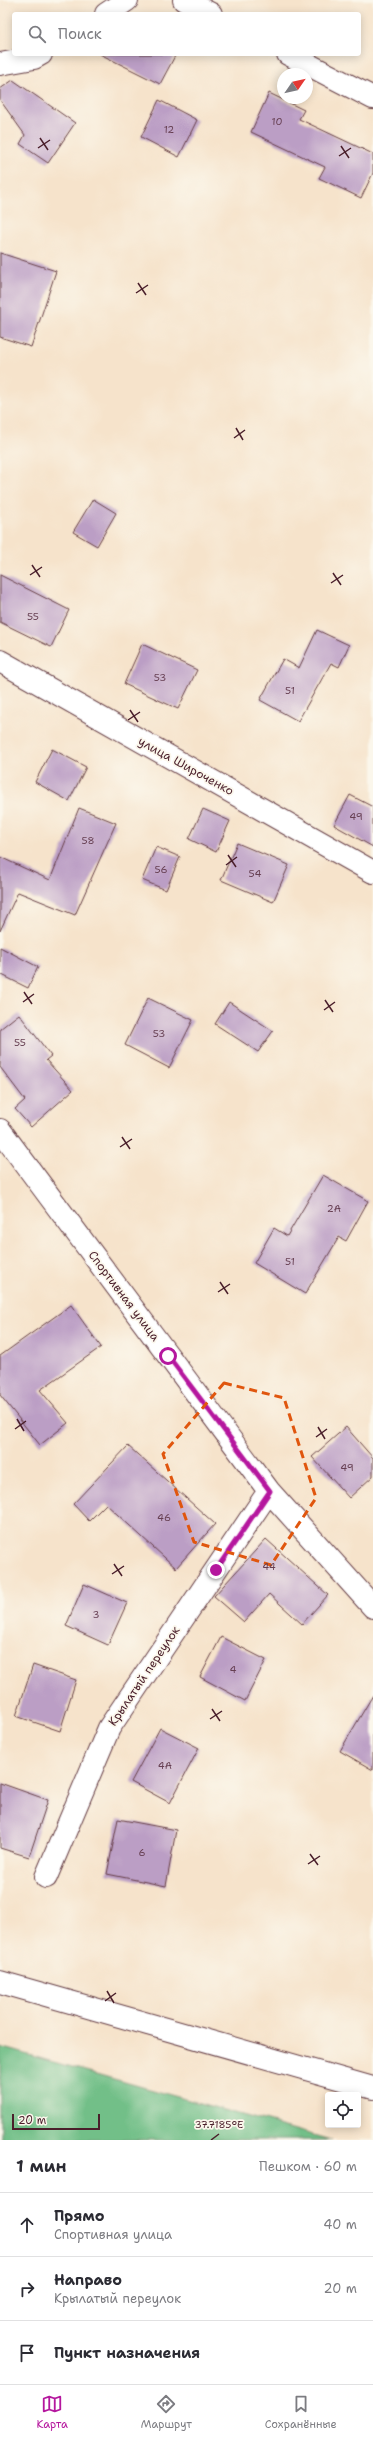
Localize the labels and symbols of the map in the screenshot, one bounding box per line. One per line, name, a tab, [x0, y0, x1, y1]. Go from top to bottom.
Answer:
north arrow	[277, 68, 313, 104]
house number: 10	[272, 115, 282, 128]
house number: 12	[164, 123, 174, 136]
house number: 55	[27, 610, 39, 623]
house number: 53	[154, 671, 166, 684]
house number: 51	[285, 684, 295, 697]
street label: улица Широченко	[135, 733, 237, 799]
house number: 49	[349, 810, 363, 823]
house number: 58	[82, 834, 94, 847]
house number: 56	[155, 863, 167, 876]
house number: 54	[249, 867, 261, 880]
house number: 53	[153, 1027, 165, 1040]
house number: 55	[14, 1036, 26, 1049]
house number: 2А	[327, 1202, 341, 1215]
street label: Спортивная улица	[85, 1248, 164, 1345]
house number: 51	[285, 1255, 295, 1268]
route start	[159, 1347, 177, 1365]
house number: 49	[340, 1461, 354, 1474]
house number: 46	[157, 1511, 171, 1524]
house number: 44	[262, 1560, 276, 1573]
route end	[207, 1561, 225, 1579]
house number: 3	[93, 1608, 100, 1621]
street label: Крылатый переулок	[105, 1622, 184, 1729]
house number: 4	[230, 1663, 237, 1676]
house number: 4А	[158, 1759, 172, 1772]
house number: 6	[139, 1846, 146, 1859]
scale bar	[12, 2112, 100, 2131]
text: 37.7185°E	[195, 2118, 243, 2131]

